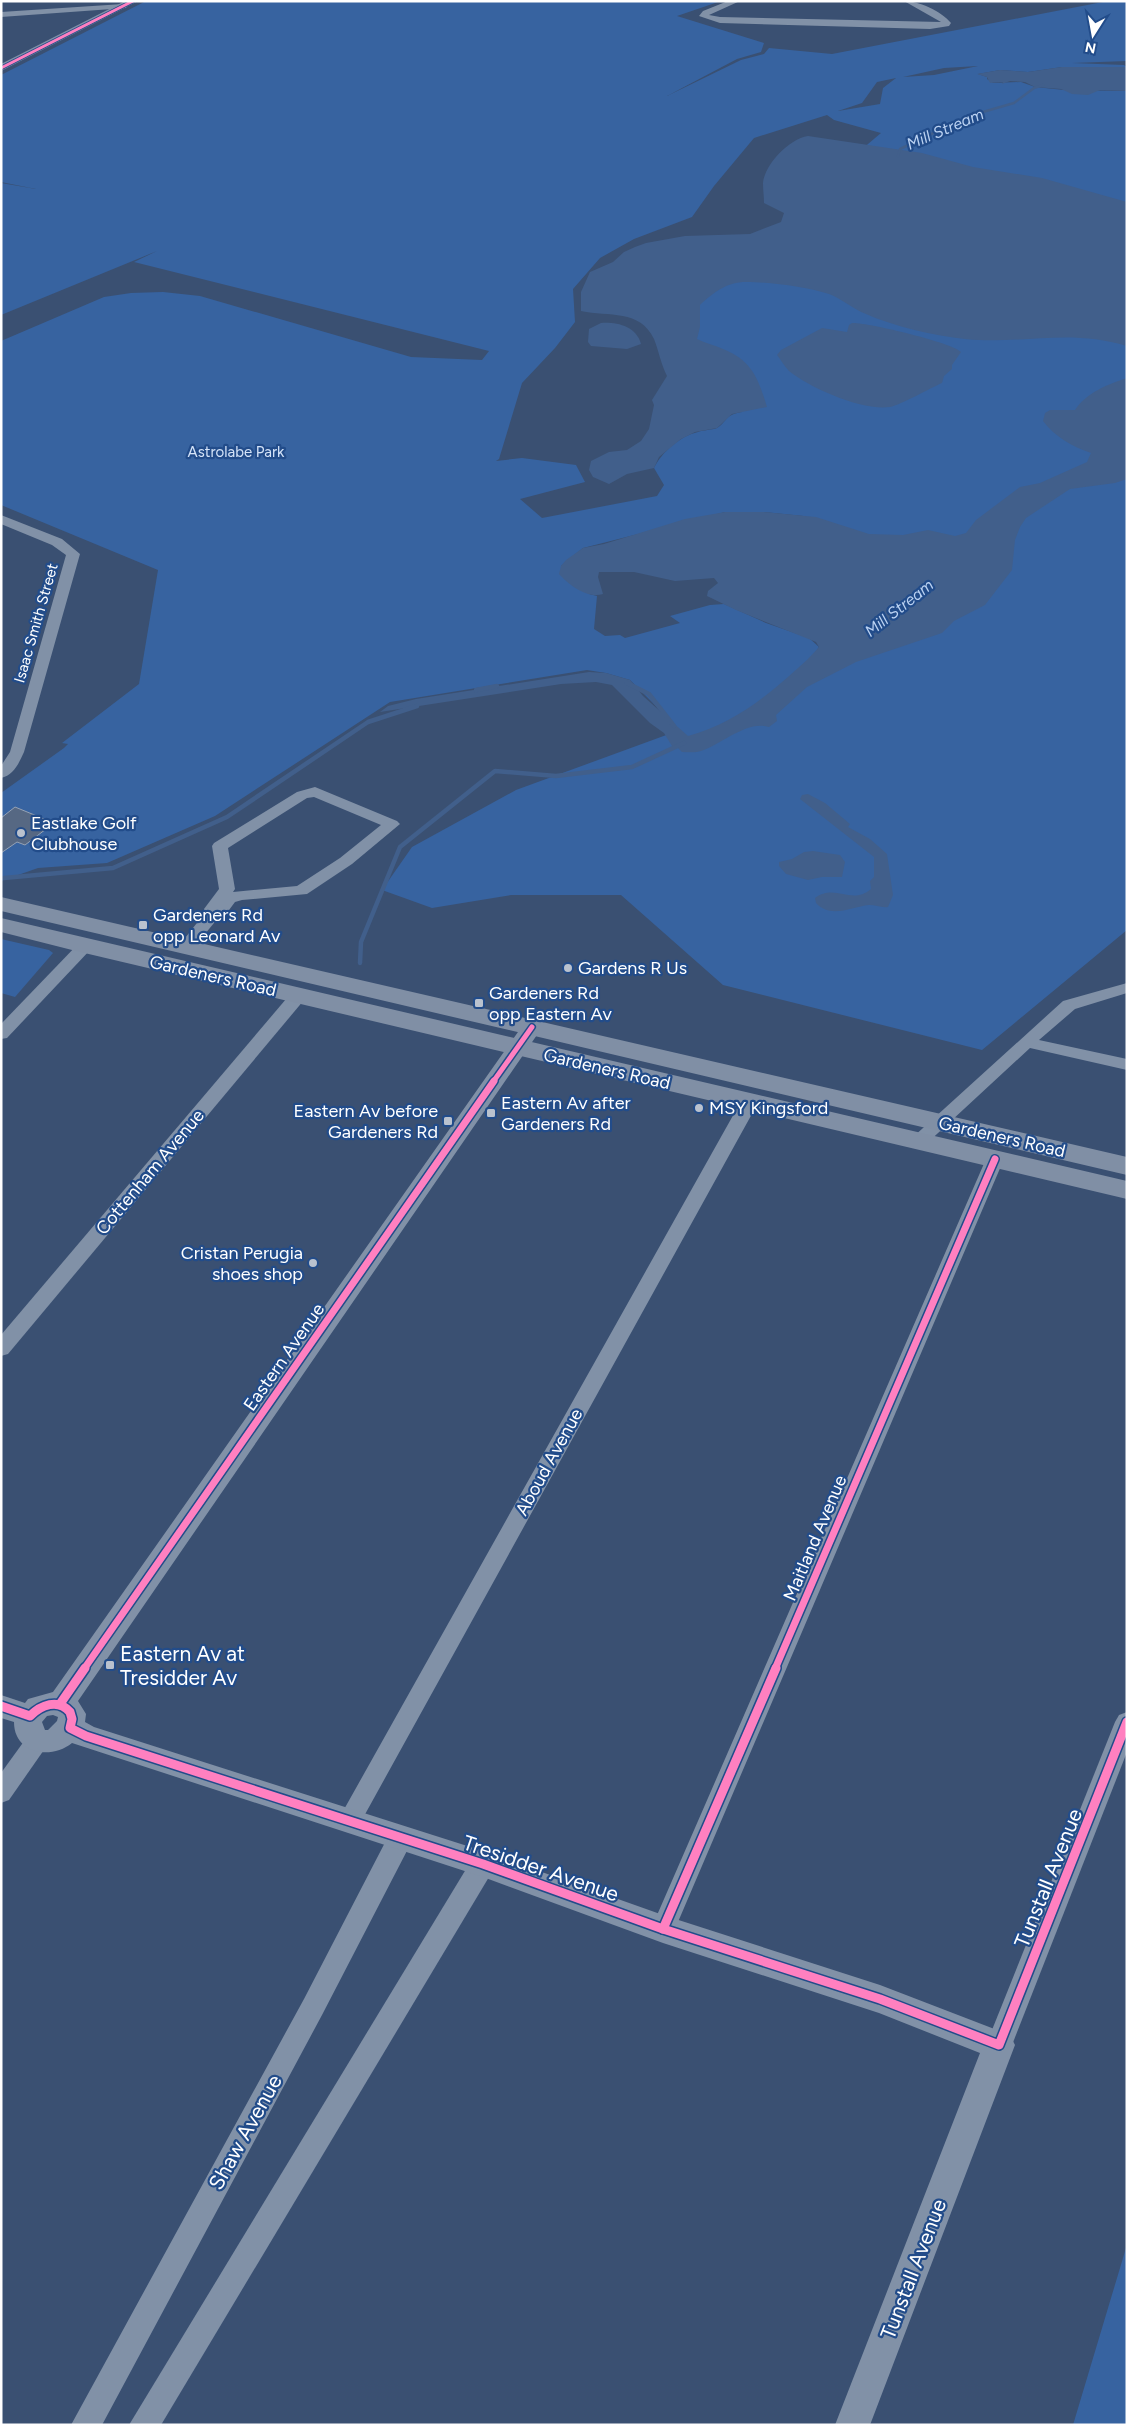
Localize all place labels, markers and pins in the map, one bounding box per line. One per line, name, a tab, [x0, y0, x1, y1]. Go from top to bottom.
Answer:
place label: Eastlake Golf Clubhouse	[31, 812, 137, 855]
marker: Eastlake Golf Clubhouse	[15, 827, 27, 839]
place label: Gardeners Rd opp Leonard Av	[153, 904, 281, 947]
marker: Gardeners Rd opp Leonard Av	[137, 919, 149, 931]
place label: Gardens R Us	[578, 957, 687, 979]
marker: Gardens R Us	[562, 962, 574, 974]
place label: Gardeners Rd opp Eastern Av	[489, 982, 613, 1025]
marker: Gardeners Rd opp Eastern Av	[473, 997, 485, 1009]
place label: Eastern Av after Gardeners Rd	[501, 1092, 631, 1135]
place label: MSY Kingsford	[709, 1097, 828, 1119]
place label: Eastern Av before Gardeners Rd	[294, 1100, 438, 1143]
marker: MSY Kingsford	[693, 1102, 705, 1114]
marker: Eastern Av after Gardeners Rd	[485, 1107, 497, 1119]
marker: Eastern Av before Gardeners Rd	[442, 1115, 454, 1127]
place label: Cristan Perugia shoes shop	[181, 1242, 303, 1285]
marker: Cristan Perugia shoes shop	[307, 1257, 319, 1269]
place label: Eastern Av at Tresidder Av	[120, 1641, 245, 1690]
marker: Eastern Av at Tresidder Av	[104, 1659, 116, 1671]

